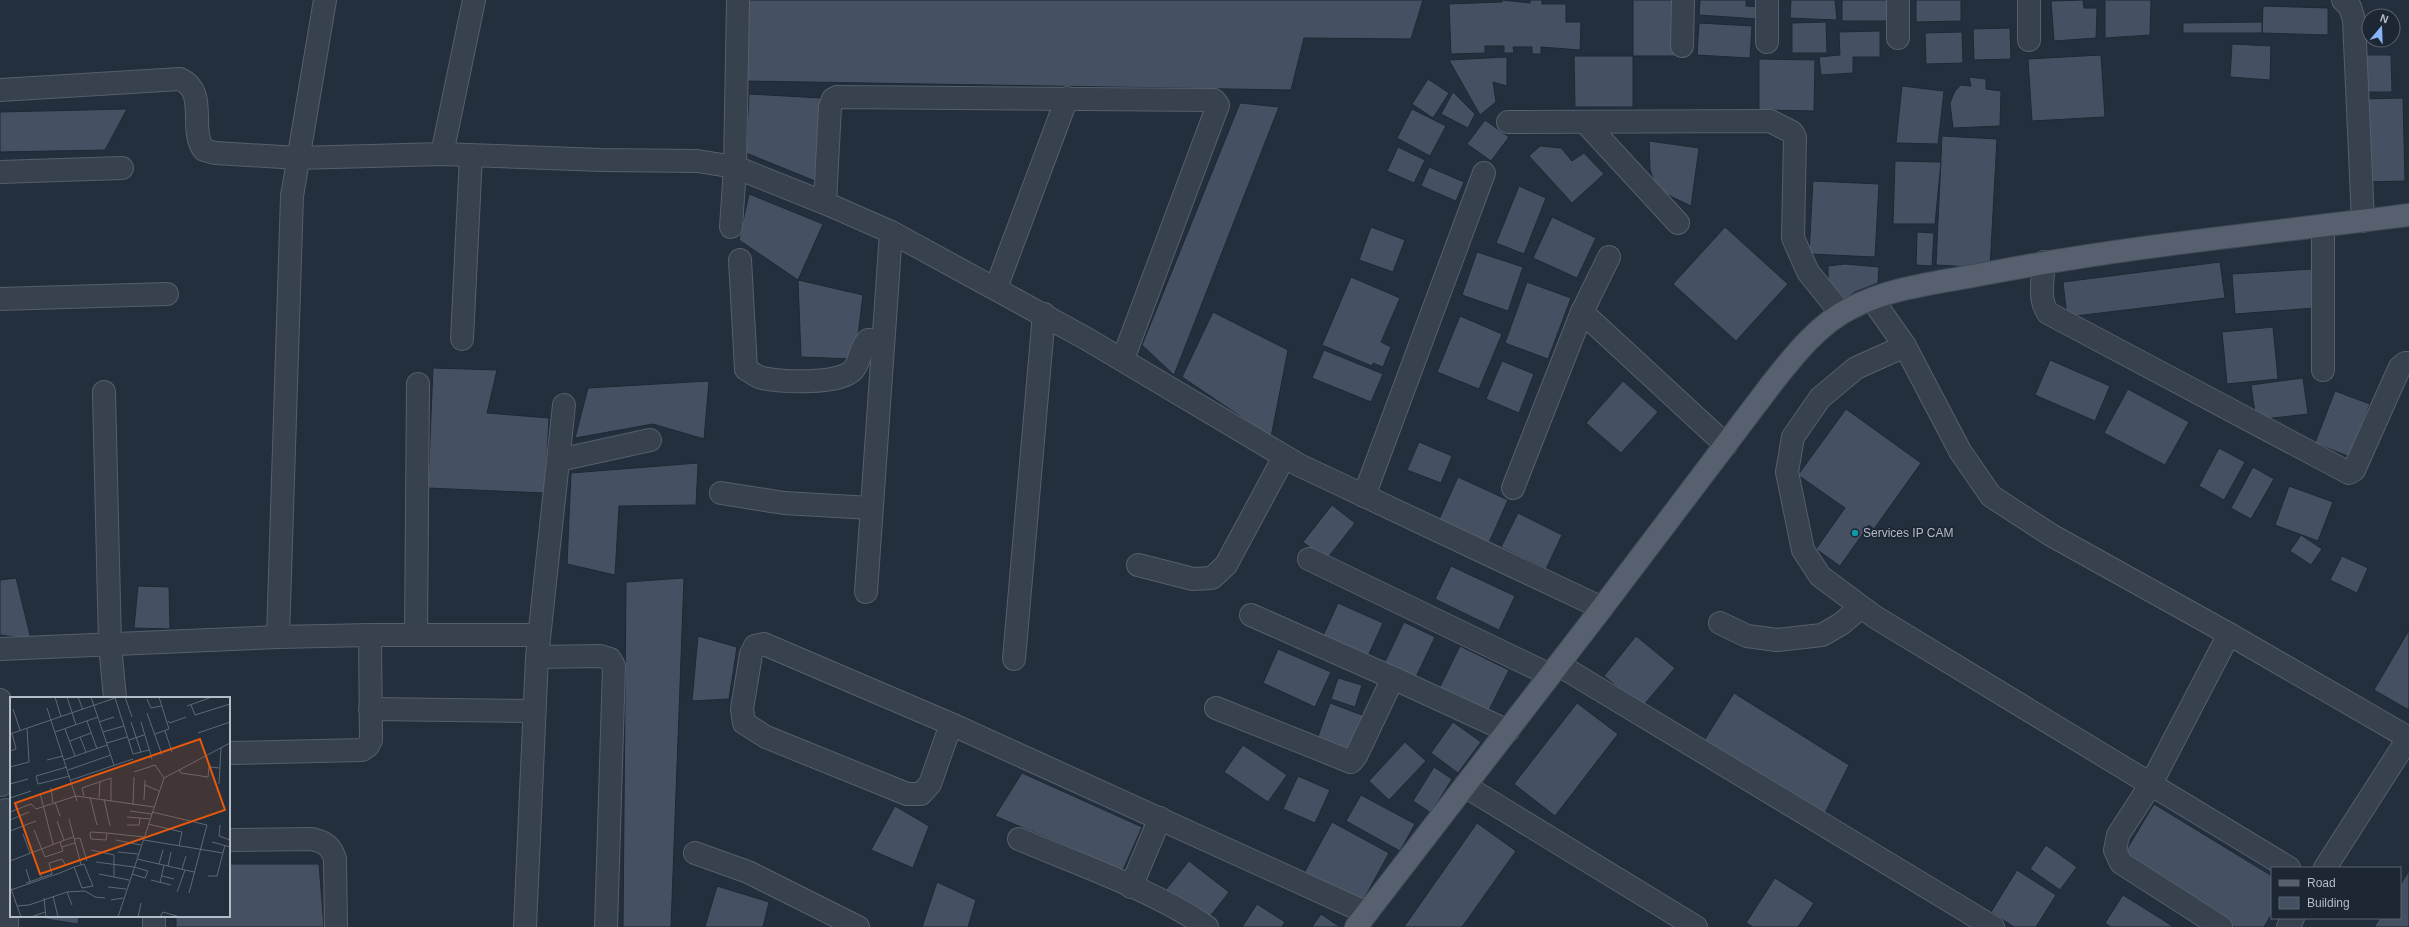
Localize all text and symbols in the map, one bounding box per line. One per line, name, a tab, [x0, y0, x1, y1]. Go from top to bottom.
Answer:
north arrow	[2361, 8, 2401, 48]
text: N	[2379, 12, 2390, 26]
place label: Services IP CAM	[1863, 526, 1953, 540]
marker: Services IP CAM	[1850, 528, 1860, 538]
inset map	[10, 697, 230, 917]
legend	[2271, 867, 2401, 919]
text: Road	[2307, 876, 2336, 890]
text: Building	[2307, 896, 2350, 910]

